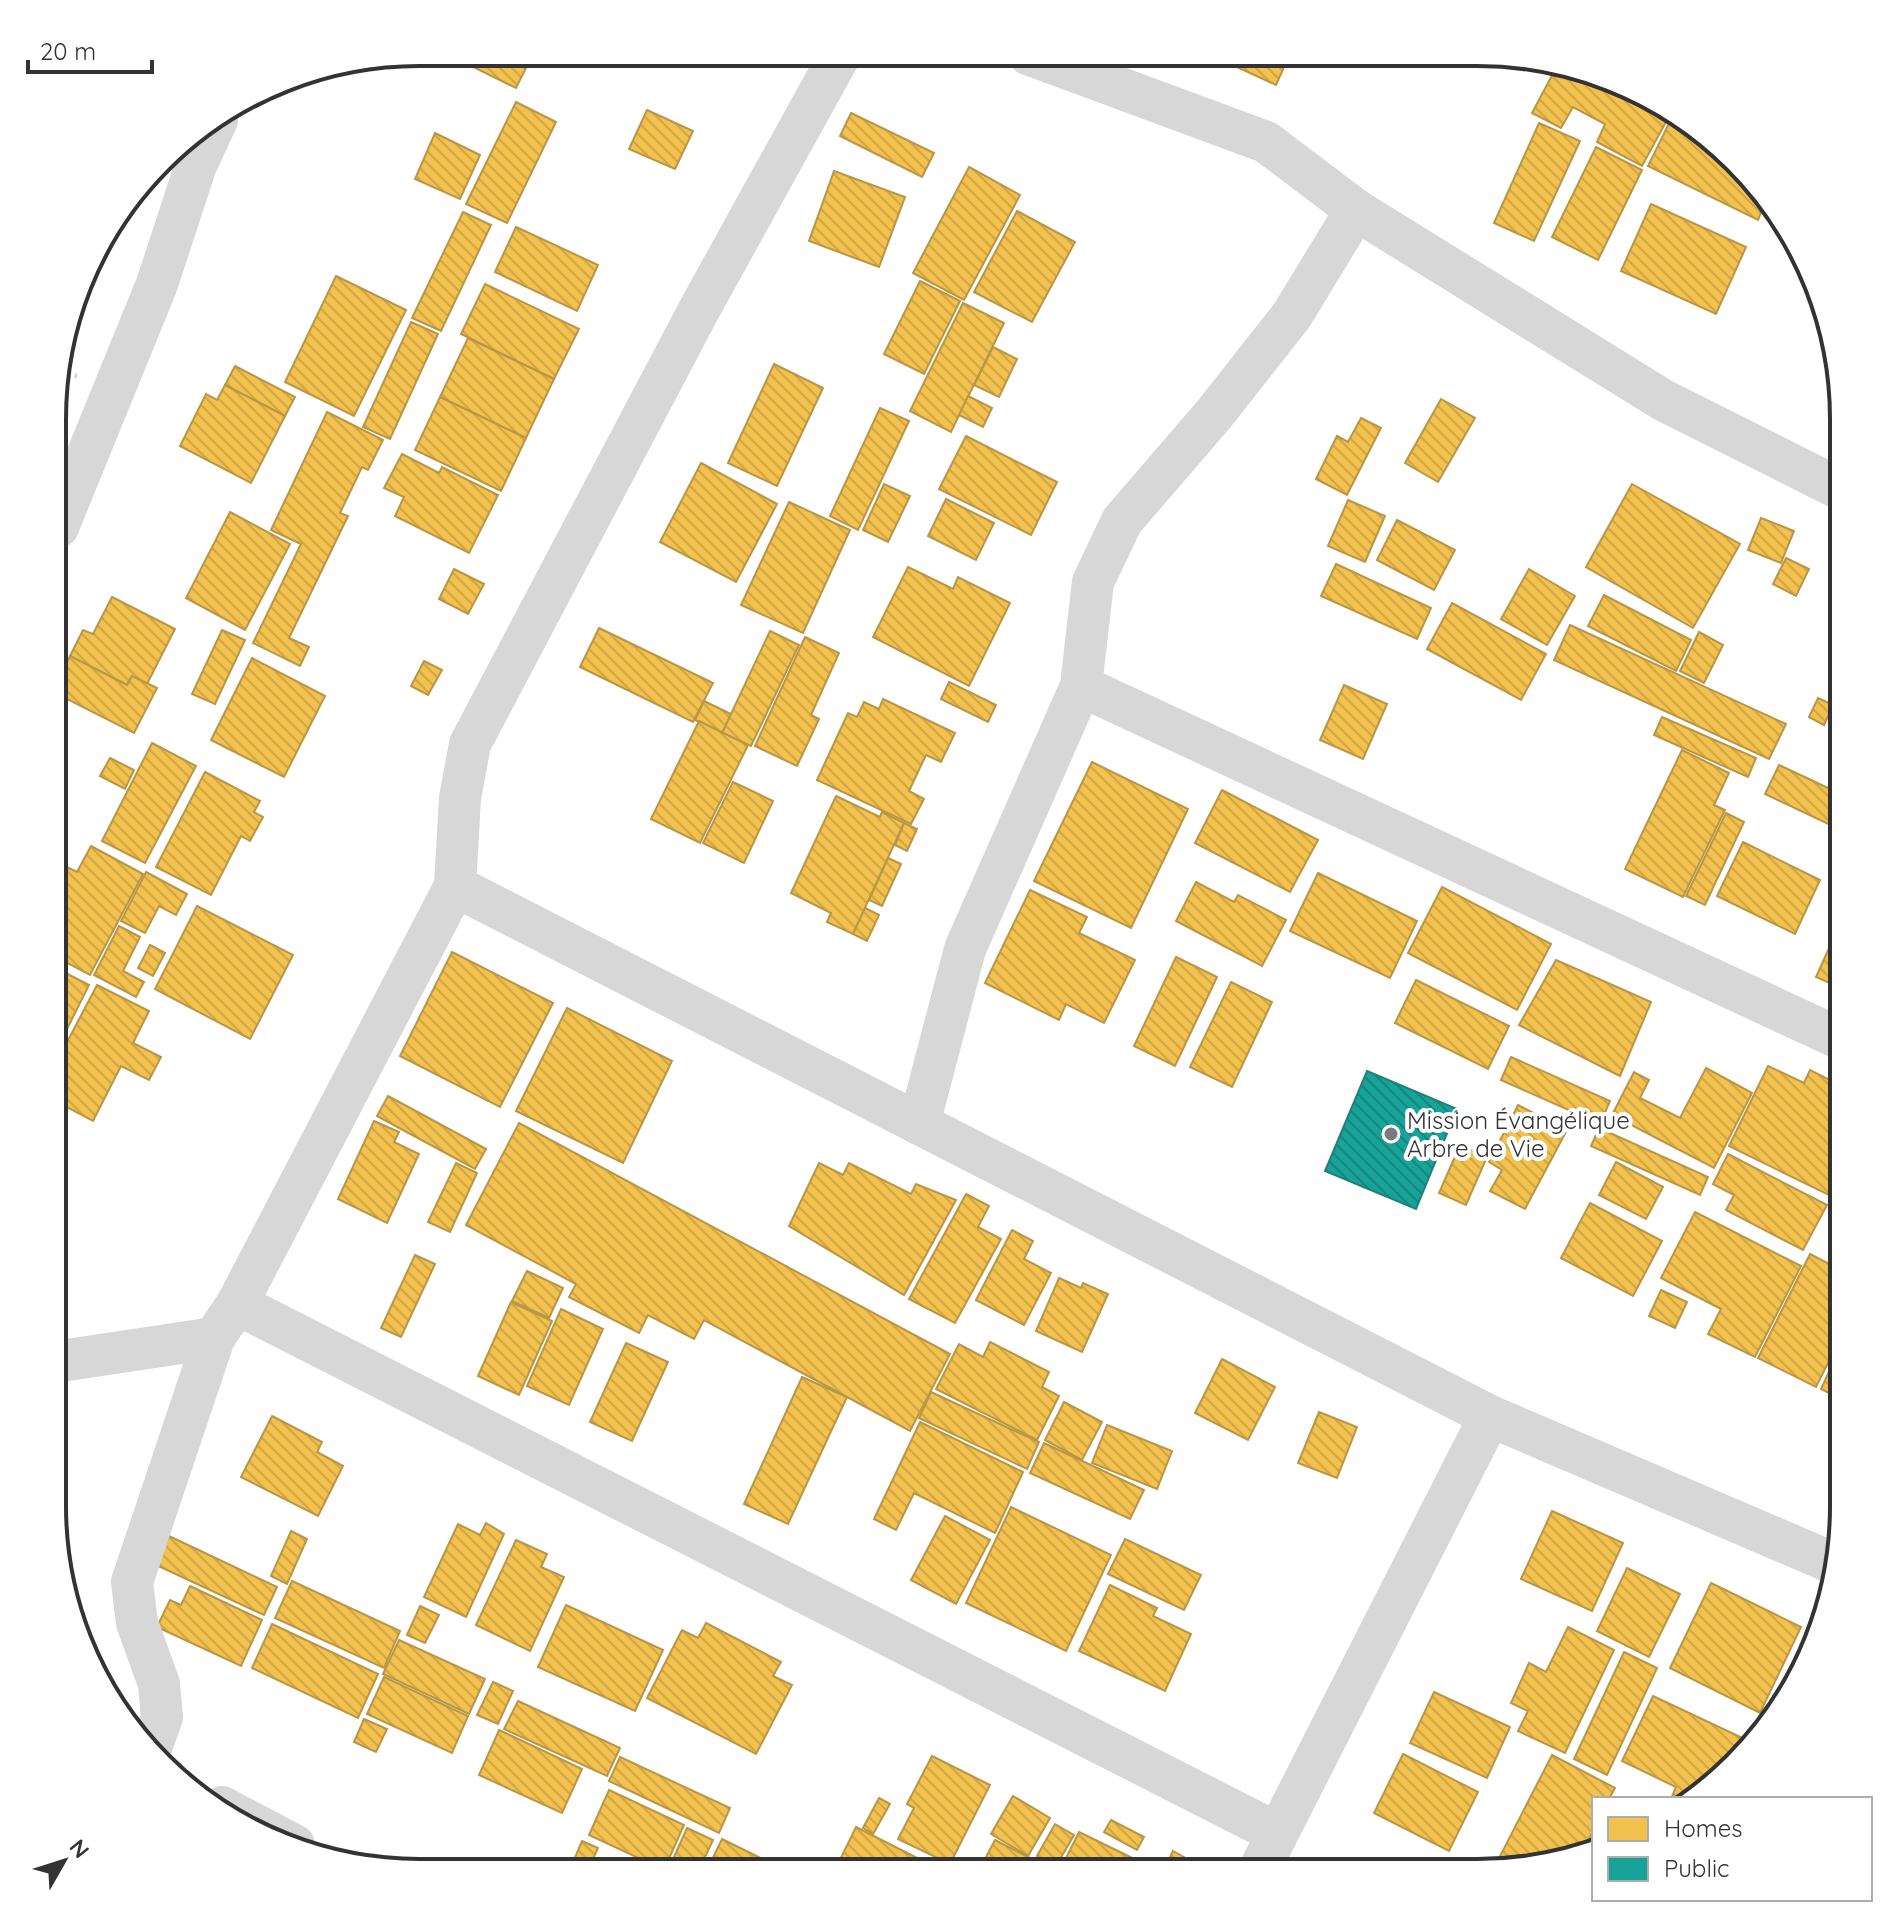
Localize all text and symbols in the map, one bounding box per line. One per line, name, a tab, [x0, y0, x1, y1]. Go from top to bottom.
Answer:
scale bar	[28, 24, 152, 74]
text: 20 m	[40, 36, 96, 66]
place label: Mission Évangélique Arbre de Vie	[1407, 1105, 1630, 1163]
marker: Mission Évangélique Arbre de Vie	[1382, 1125, 1400, 1143]
legend	[1592, 1797, 1872, 1901]
text: Homes	[1664, 1813, 1742, 1843]
north arrow	[24, 1821, 104, 1901]
text: N	[64, 1833, 96, 1864]
text: Public	[1664, 1853, 1729, 1883]

